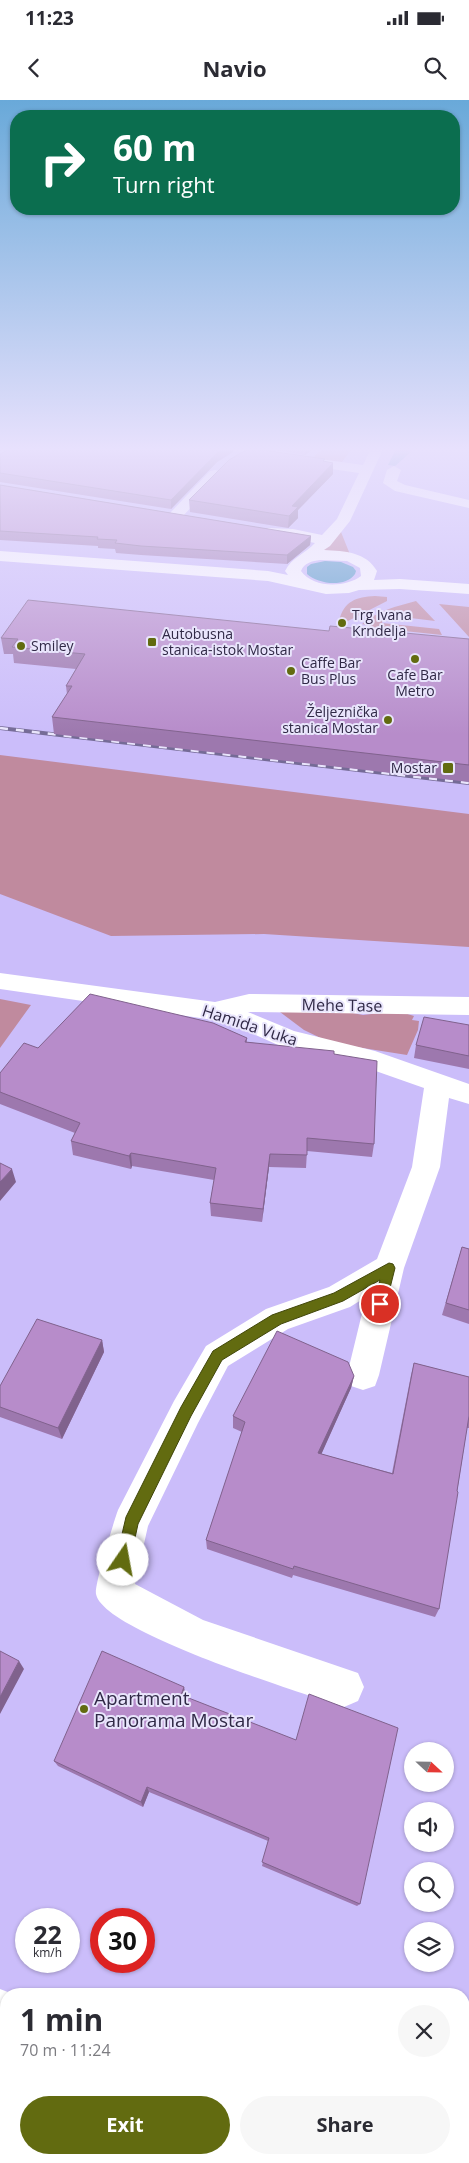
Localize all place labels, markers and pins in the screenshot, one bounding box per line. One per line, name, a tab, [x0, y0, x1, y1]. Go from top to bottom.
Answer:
place label: Trg Ivana Krndelja	[352, 605, 412, 640]
marker: Trg Ivana Krndelja	[336, 617, 348, 629]
place label: Autobusna stanica-istok Mostar	[162, 624, 294, 659]
place label: Smiley	[31, 636, 75, 655]
marker: Autobusna stanica-istok Mostar	[146, 636, 158, 648]
marker: Smiley	[15, 640, 27, 652]
place label: Caffe Bar Bus Plus	[301, 653, 361, 688]
marker: Cafe Bar Metro	[409, 653, 421, 665]
marker: Caffe Bar Bus Plus	[285, 665, 297, 677]
place label: Cafe Bar Metro	[387, 665, 443, 700]
place label: Željeznička stanica Mostar	[282, 702, 378, 737]
marker: Željeznička stanica Mostar	[382, 714, 394, 726]
place label: Mostar	[391, 758, 437, 777]
marker: Mostar	[441, 761, 455, 775]
pin	[359, 1283, 401, 1325]
place label: Apartment Panorama Mostar	[94, 1685, 253, 1733]
marker: Apartment Panorama Mostar	[78, 1703, 90, 1715]

